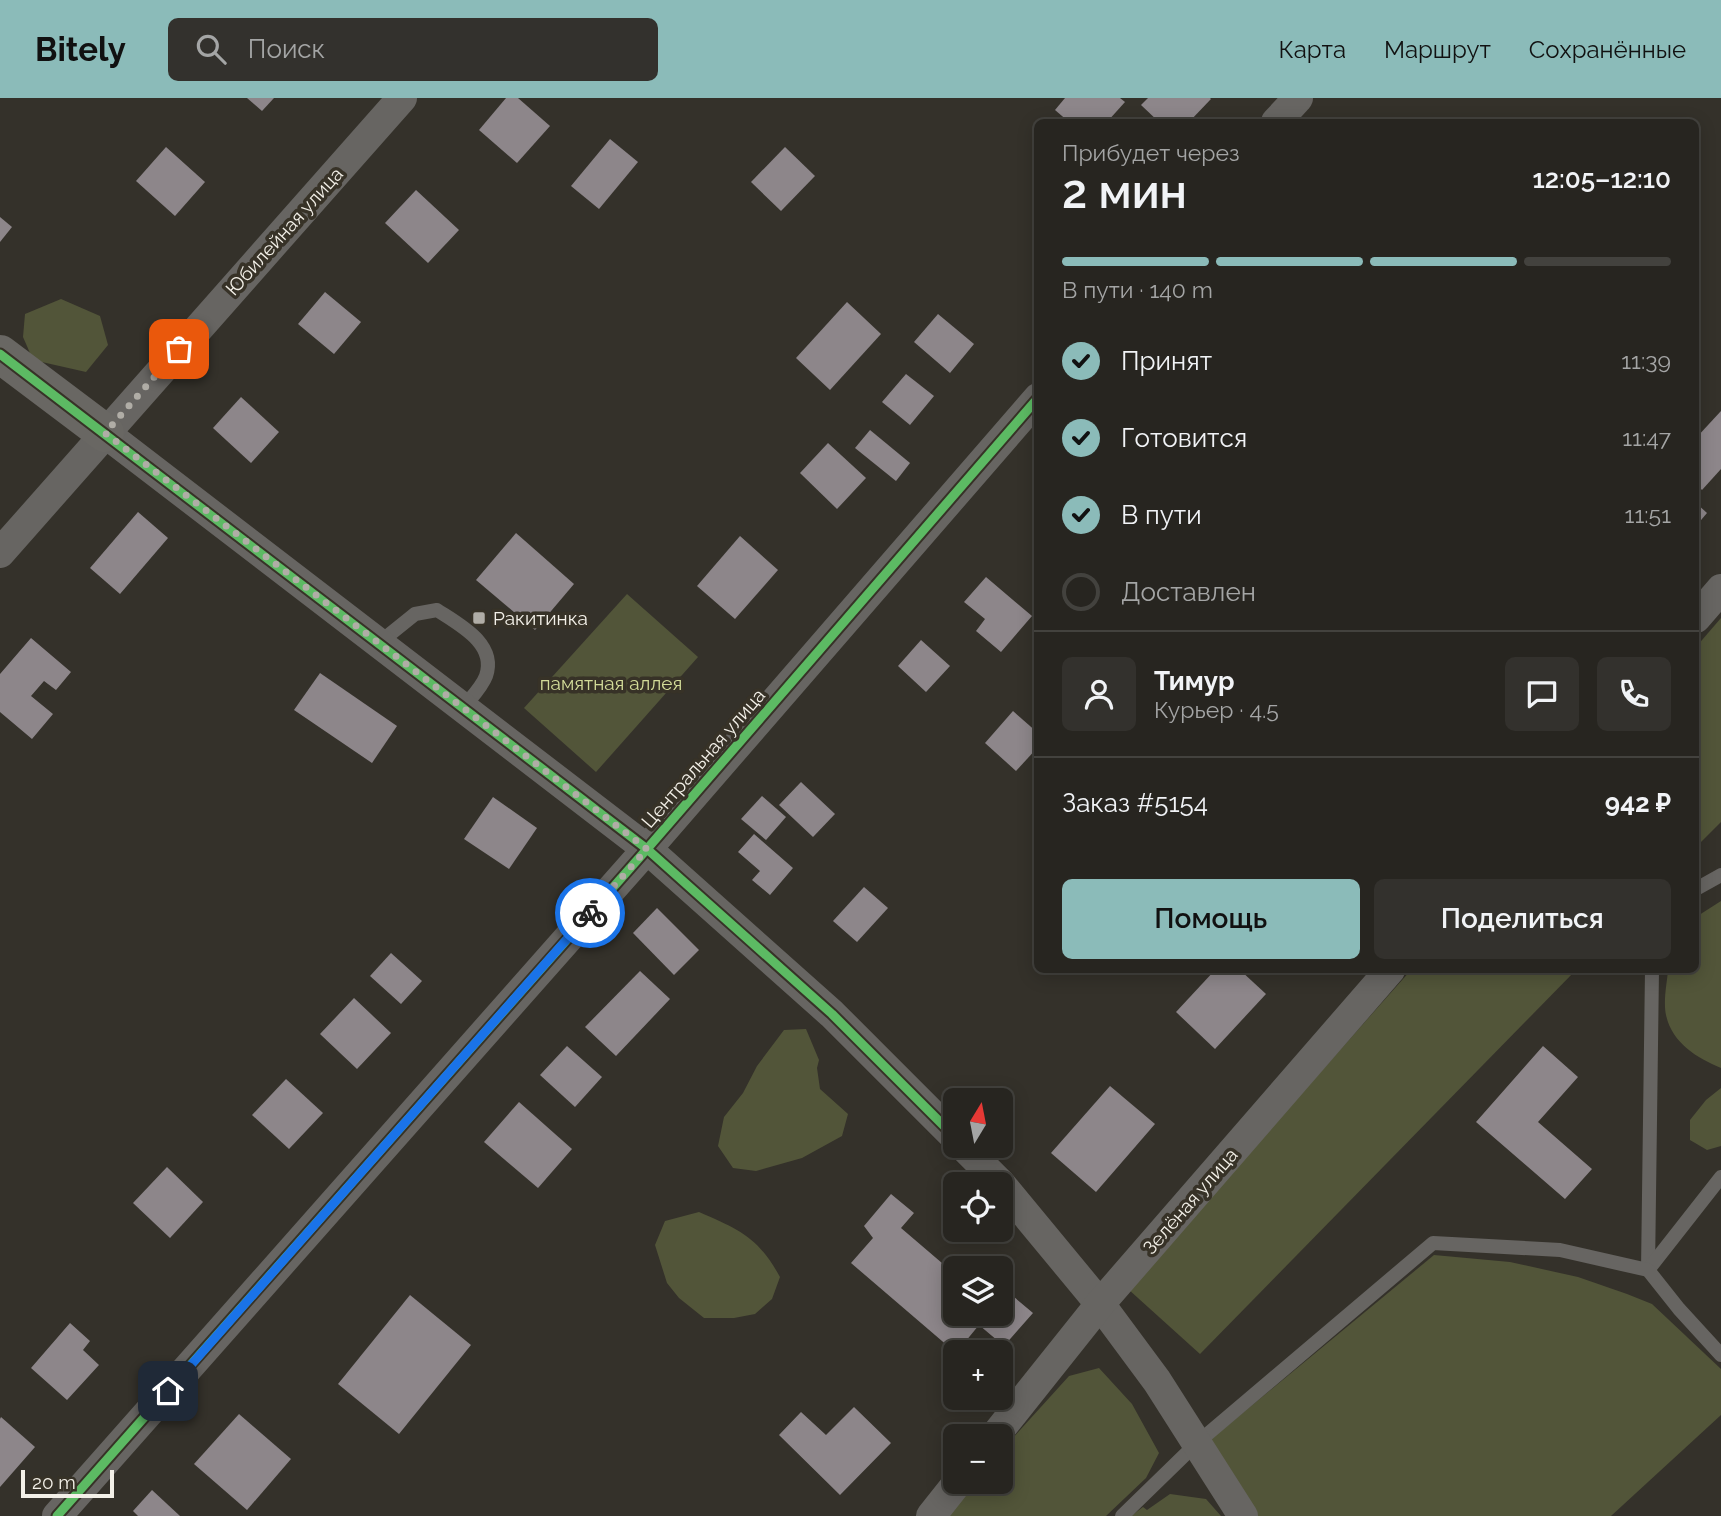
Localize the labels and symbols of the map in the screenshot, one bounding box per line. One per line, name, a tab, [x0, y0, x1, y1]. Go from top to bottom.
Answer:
street label: Юбилейная улица	[221, 163, 347, 299]
pin	[149, 319, 209, 379]
place label: Ракитинка	[493, 607, 588, 629]
marker: Ракитинка	[471, 610, 487, 626]
park label: памятная аллея	[540, 672, 682, 694]
street label: Центральная улица	[637, 684, 769, 832]
courier	[555, 878, 625, 948]
north arrow	[943, 1088, 1013, 1158]
street label: Зелёная улица	[1138, 1144, 1242, 1258]
pin	[138, 1361, 198, 1421]
scale bar	[21, 1467, 114, 1499]

